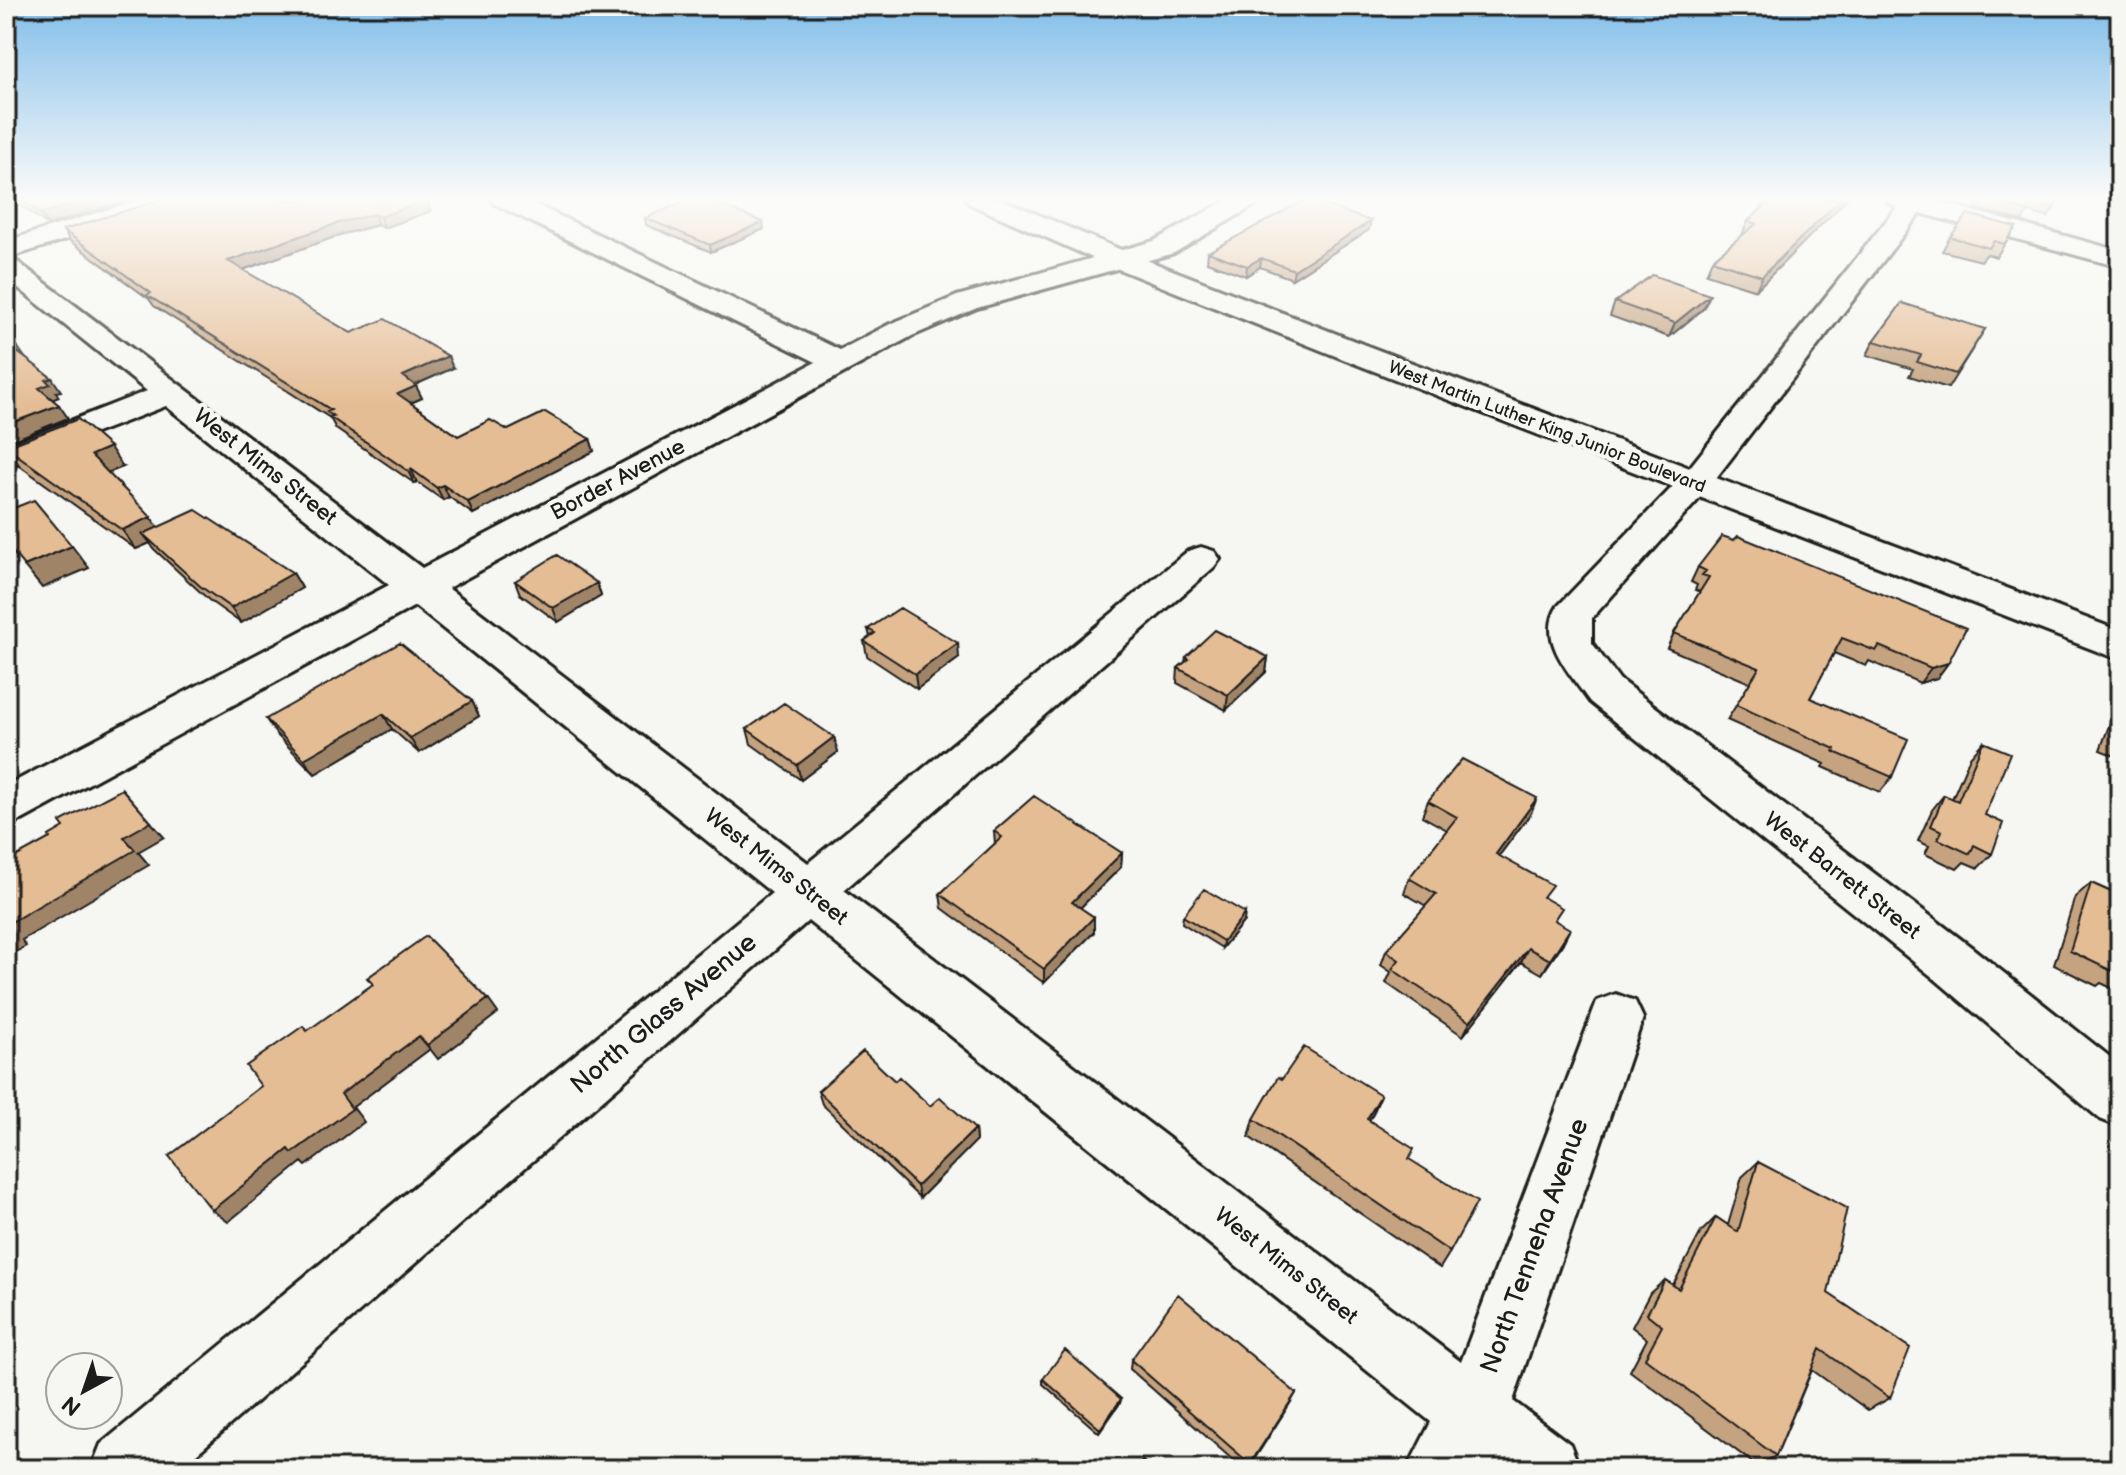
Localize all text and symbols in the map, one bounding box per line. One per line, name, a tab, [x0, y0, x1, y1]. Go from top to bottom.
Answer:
street label: West Martin Luther King Junior Boulevard	[1385, 357, 1709, 497]
street label: West Mims Street	[188, 403, 342, 532]
street label: Border Avenue	[546, 433, 690, 527]
street label: West Mims Street	[699, 803, 853, 932]
street label: West Barrett Street	[1758, 807, 1926, 946]
street label: North Glass Avenue	[565, 927, 763, 1101]
street label: North Tenneha Avenue	[1474, 1114, 1596, 1378]
street label: West Mims Street	[1209, 1202, 1363, 1331]
north arrow	[44, 1351, 124, 1431]
text: N	[57, 1390, 87, 1421]

